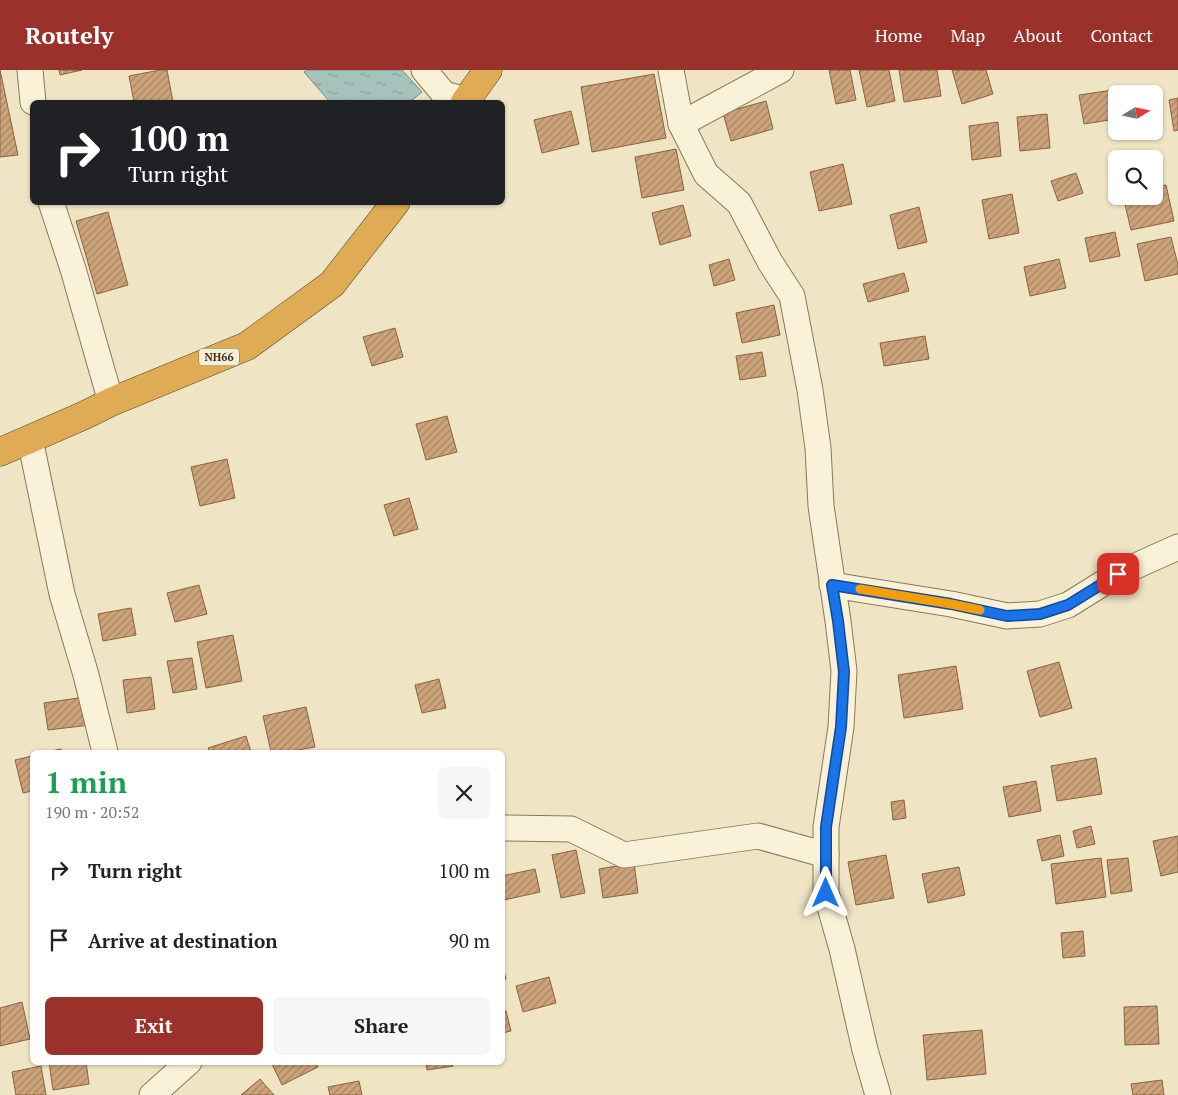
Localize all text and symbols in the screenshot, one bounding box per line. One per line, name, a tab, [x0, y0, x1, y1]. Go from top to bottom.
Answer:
text: Routely	[25, 19, 113, 51]
text: Home	[875, 23, 922, 47]
text: Map	[950, 23, 985, 47]
text: About	[1013, 23, 1062, 47]
text: Contact	[1090, 23, 1153, 47]
north arrow	[1108, 85, 1162, 140]
map controls	[1108, 85, 1163, 205]
text: 100 m	[128, 115, 229, 161]
icon: right	[45, 120, 110, 185]
button: search	[1108, 150, 1163, 205]
text: Turn right	[128, 159, 228, 188]
road number: NH66	[199, 348, 239, 366]
pin	[1097, 553, 1139, 595]
icon: arrive	[1104, 560, 1132, 588]
text: 1 min	[45, 762, 127, 802]
button: close	[438, 767, 490, 819]
text: 190 m · 20:52	[45, 801, 139, 823]
icon: right	[45, 856, 73, 884]
text: Turn right	[88, 858, 182, 883]
text: 100 m	[439, 858, 490, 883]
position arrow	[799, 866, 851, 918]
icon: arrive	[45, 926, 73, 954]
text: Arrive at destination	[88, 928, 277, 953]
text: 90 m	[449, 928, 490, 953]
button: Exit	[45, 997, 263, 1055]
button: Share	[273, 997, 490, 1055]

